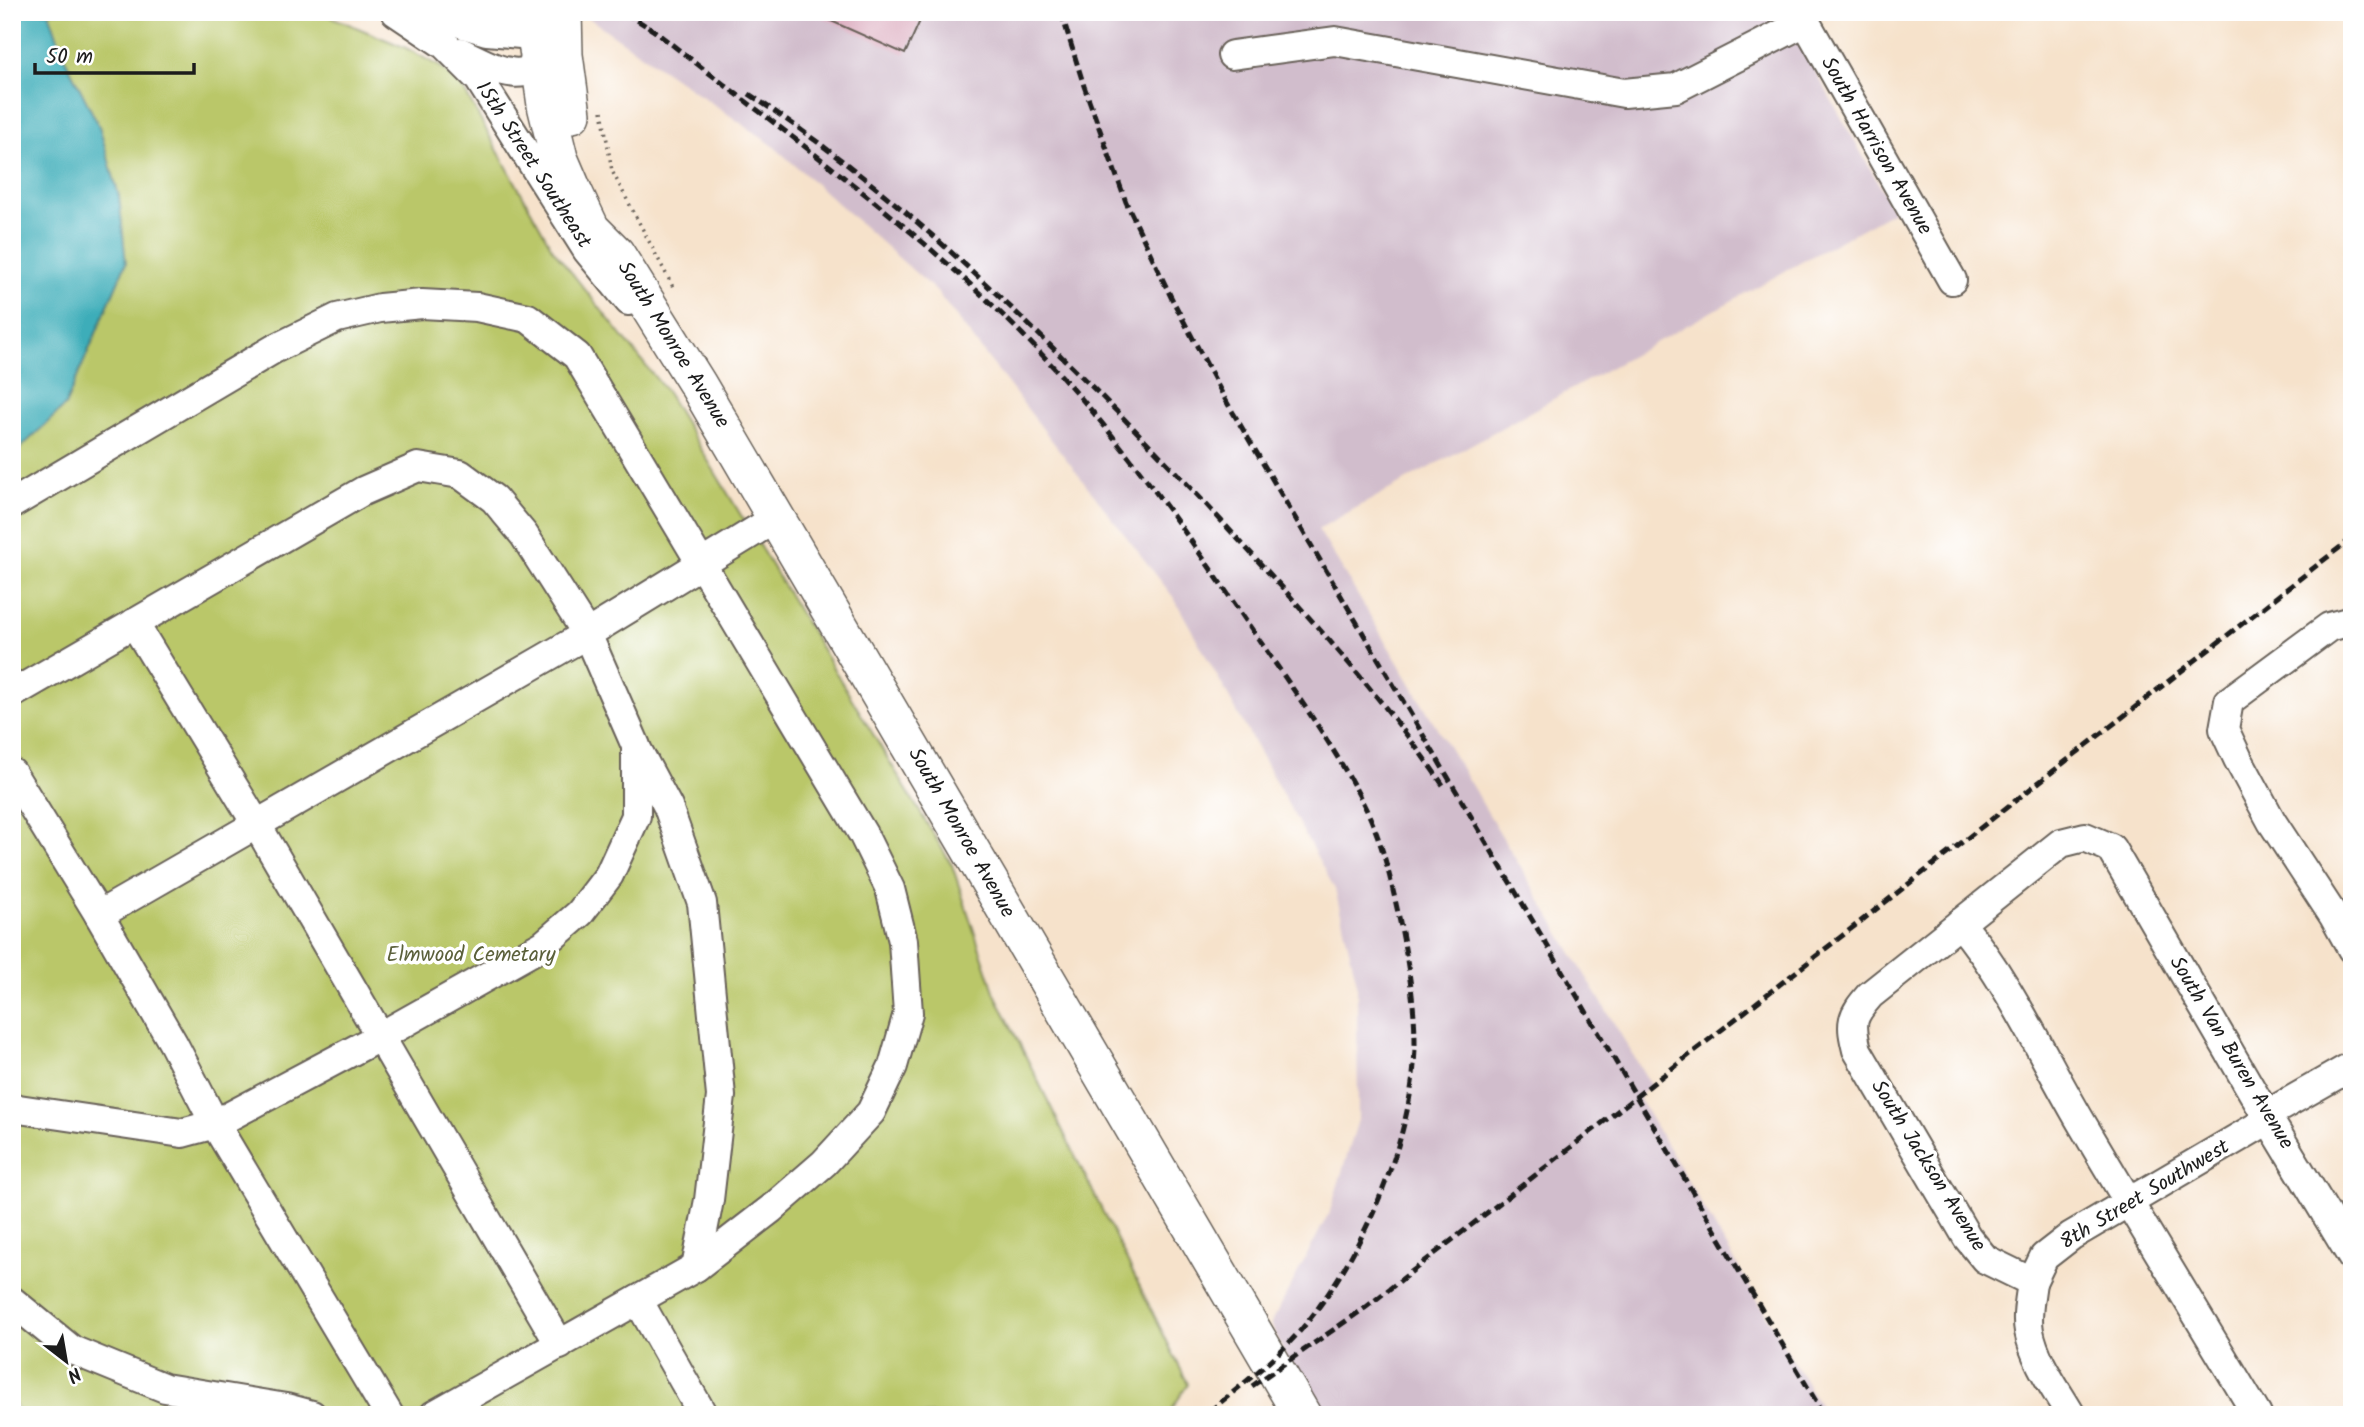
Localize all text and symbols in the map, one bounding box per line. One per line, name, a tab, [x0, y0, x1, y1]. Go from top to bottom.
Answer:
scale bar	[35, 32, 194, 76]
text: 50 m	[46, 41, 93, 74]
street label: South Harrison Avenue	[1811, 51, 1941, 242]
street label: 15th Street Southeast	[466, 75, 600, 256]
street label: South Monroe Avenue	[608, 255, 738, 436]
street label: South Monroe Avenue	[899, 742, 1024, 925]
park label: Elmwood Cemetary	[386, 939, 556, 972]
street label: South Van Buren Avenue	[2160, 950, 2302, 1156]
street label: South Jackson Avenue	[1862, 1074, 1995, 1259]
street label: 8th Street Southwest	[2054, 1131, 2237, 1259]
north arrow	[32, 1326, 102, 1396]
text: N	[61, 1358, 87, 1390]

